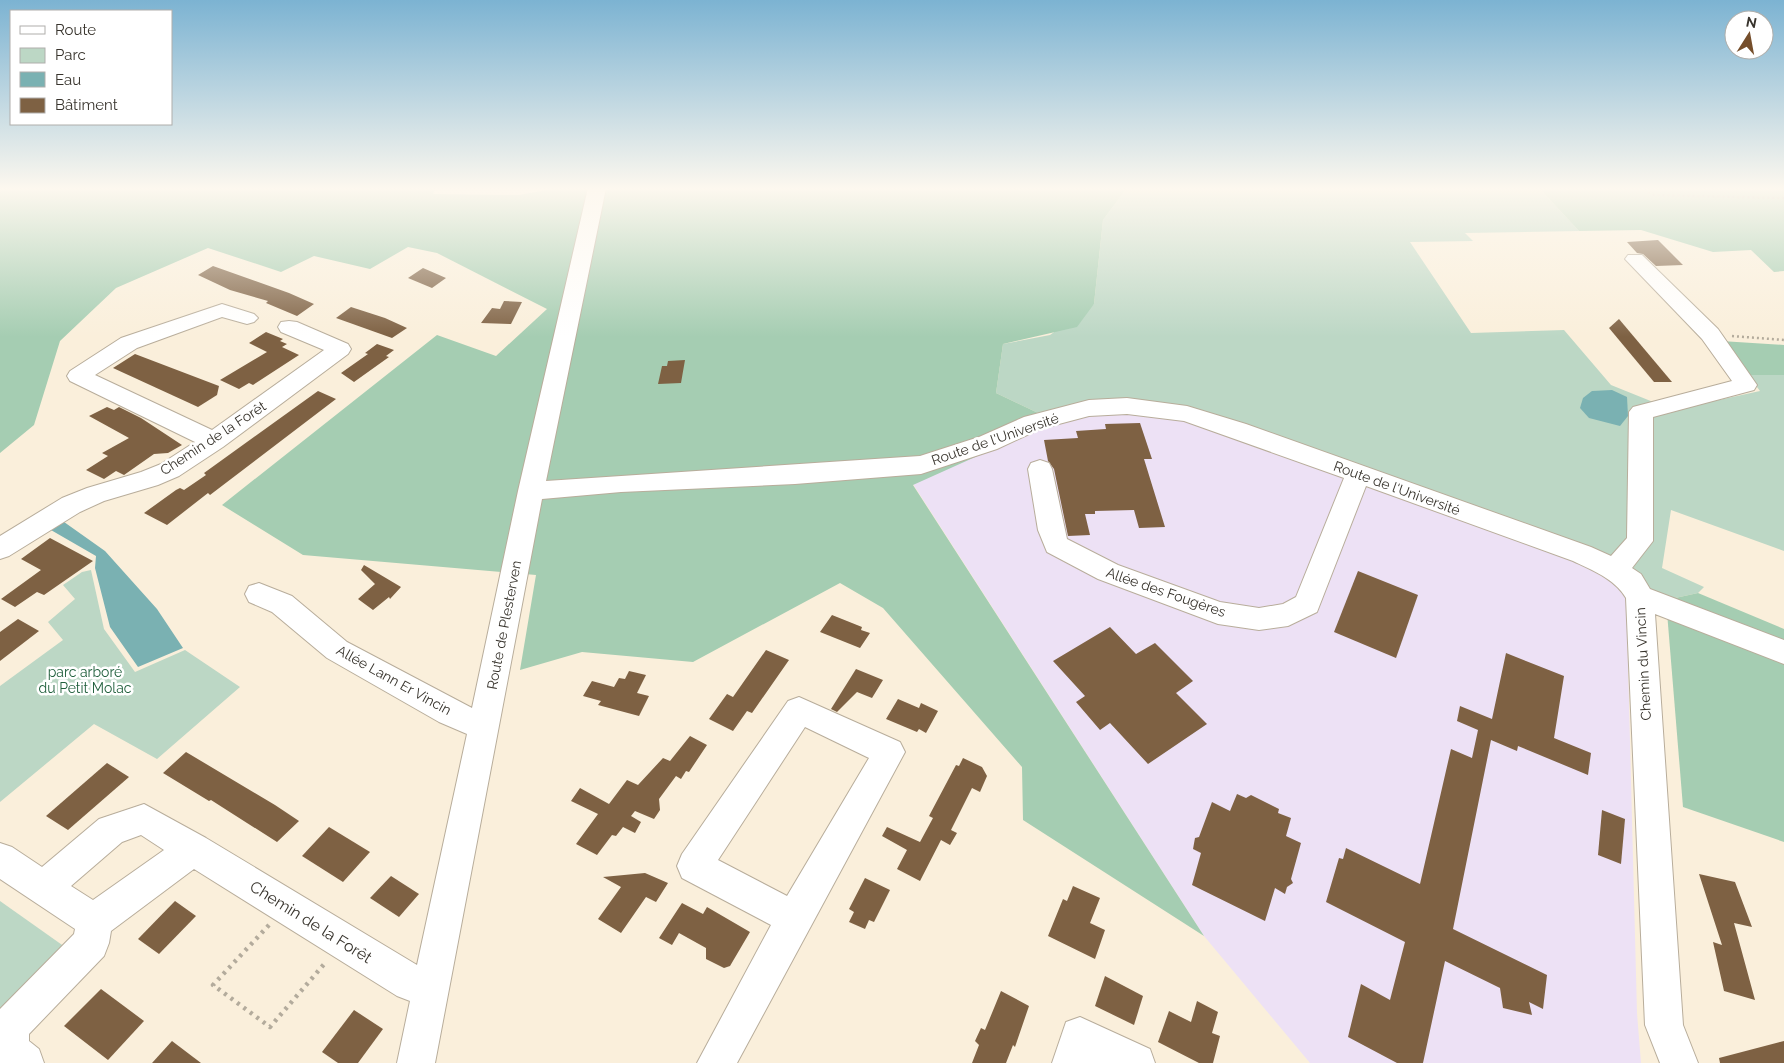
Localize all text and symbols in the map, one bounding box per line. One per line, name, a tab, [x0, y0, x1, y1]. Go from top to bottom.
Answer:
legend	[10, 10, 172, 125]
north arrow	[1724, 10, 1774, 60]
text: N	[1745, 13, 1758, 31]
text: Route	[55, 21, 96, 39]
text: Parc	[55, 46, 86, 64]
text: Eau	[55, 71, 81, 89]
text: Bâtiment	[55, 96, 118, 114]
street label: Chemin de la Forêt	[157, 398, 269, 478]
street label: Route de l'Université	[929, 410, 1061, 468]
street label: Route de l'Université	[1332, 458, 1462, 518]
street label: Route de Plesterven	[484, 559, 524, 691]
street label: Allée des Fougères	[1104, 564, 1228, 620]
street label: Chemin du Vincin	[1632, 607, 1654, 721]
street label: Allée Lann Er Vincin	[334, 642, 454, 718]
park label: parc arboré du Petit Molac	[39, 664, 132, 696]
street label: Chemin de la Forêt	[246, 877, 376, 968]

